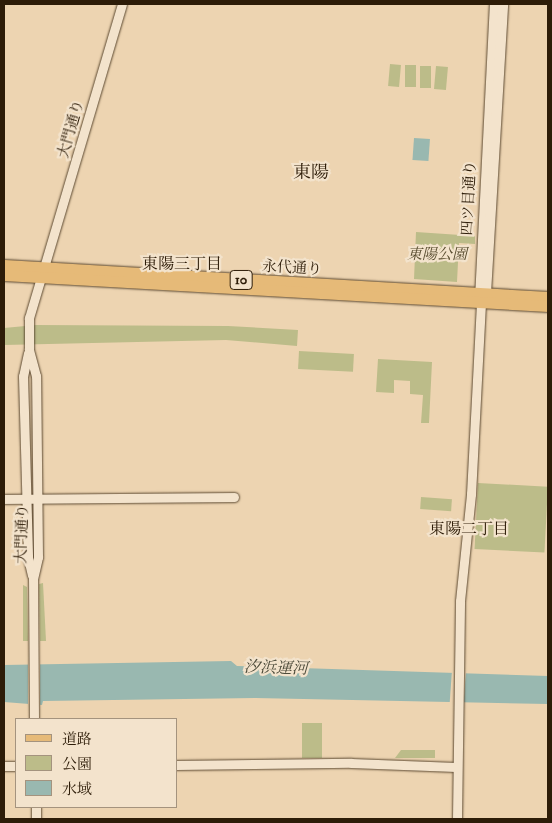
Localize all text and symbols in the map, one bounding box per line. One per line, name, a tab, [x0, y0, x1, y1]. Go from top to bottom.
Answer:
street label: 大門通り	[54, 98, 88, 160]
street label: 四ツ目通り	[458, 160, 480, 236]
district label: 東陽	[293, 162, 329, 184]
park label: 東陽公園	[407, 246, 467, 264]
district label: 東陽三丁目	[142, 254, 222, 274]
street label: 永代通り	[262, 257, 322, 279]
road number: 10	[228, 268, 254, 292]
street label: 大門通り	[12, 504, 32, 564]
district label: 東陽二丁目	[429, 519, 509, 539]
water label: 汐浜運河	[244, 657, 308, 679]
legend	[15, 718, 178, 808]
text: 道路	[62, 730, 92, 749]
text: 公園	[62, 755, 92, 774]
text: 水域	[62, 780, 92, 799]

